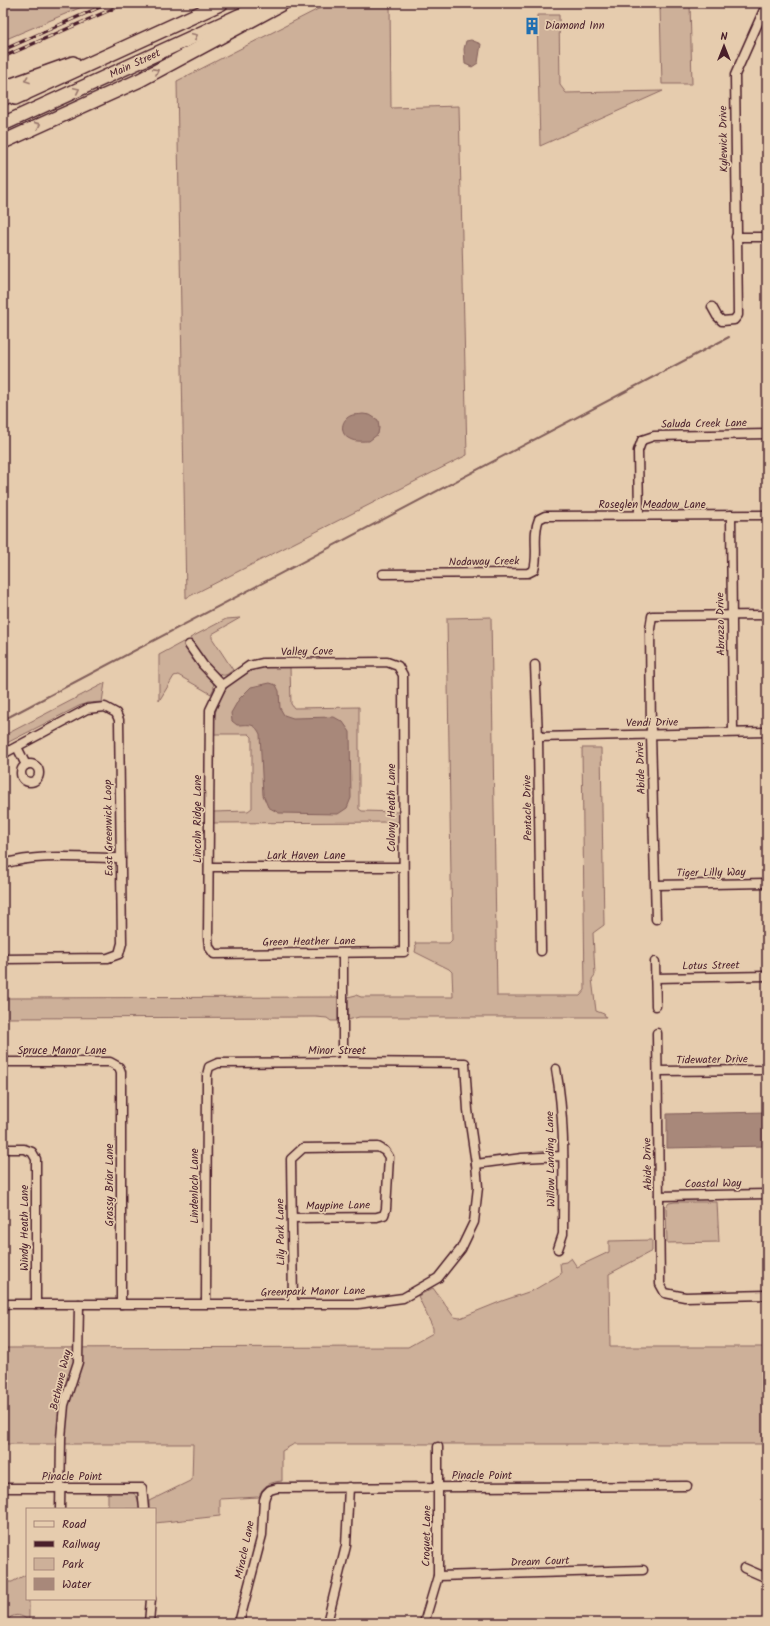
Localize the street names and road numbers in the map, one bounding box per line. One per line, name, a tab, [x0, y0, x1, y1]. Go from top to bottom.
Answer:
street label: Main Street	[106, 44, 164, 84]
street label: Kylewick Drive	[714, 105, 734, 173]
street label: Saluda Creek Lane	[661, 414, 747, 434]
street label: Roseglen Meadow Lane	[598, 496, 706, 514]
street label: Nodaway Creek	[449, 552, 520, 572]
street label: Abruzzo Drive	[711, 592, 731, 656]
street label: Valley Cove	[281, 643, 333, 661]
street label: Vendi Drive	[626, 714, 678, 732]
street label: Abide Drive	[631, 741, 651, 795]
street label: Colony Heath Lane	[383, 764, 401, 852]
street label: Lincoln Ridge Lane	[189, 775, 207, 863]
street label: Pentacle Drive	[518, 775, 538, 841]
street label: East Greenwick Loop	[99, 779, 119, 877]
street label: Lark Haven Lane	[267, 847, 345, 865]
street label: Tiger Lilly Way	[676, 863, 747, 883]
street label: Green Heather Lane	[262, 932, 356, 952]
street label: Lotus Street	[682, 956, 741, 976]
street label: Spruce Manor Lane	[17, 1042, 107, 1060]
street label: Minor Street	[308, 1042, 367, 1060]
street label: Tidewater Drive	[676, 1050, 748, 1070]
street label: Willow Landing Lane	[541, 1111, 561, 1207]
street label: Abide Drive	[639, 1137, 657, 1191]
street label: Grassy Briar Lane	[101, 1143, 119, 1226]
street label: Lindenloch Lane	[186, 1148, 204, 1224]
street label: Coastal Way	[684, 1174, 742, 1193]
street label: Windy Heath Lane	[16, 1185, 34, 1271]
street label: Maypine Lane	[306, 1196, 370, 1216]
street label: Lily Park Lane	[271, 1198, 291, 1266]
street label: Greenpark Manor Lane	[261, 1282, 365, 1302]
street label: Bethune Way	[45, 1347, 77, 1412]
street label: Pinacle Point	[452, 1467, 513, 1485]
street label: Pinacle Point	[42, 1468, 103, 1486]
street label: Croquet Lane	[417, 1505, 437, 1567]
street label: Miracle Lane	[230, 1519, 260, 1581]
street label: Dream Court	[510, 1552, 570, 1572]

